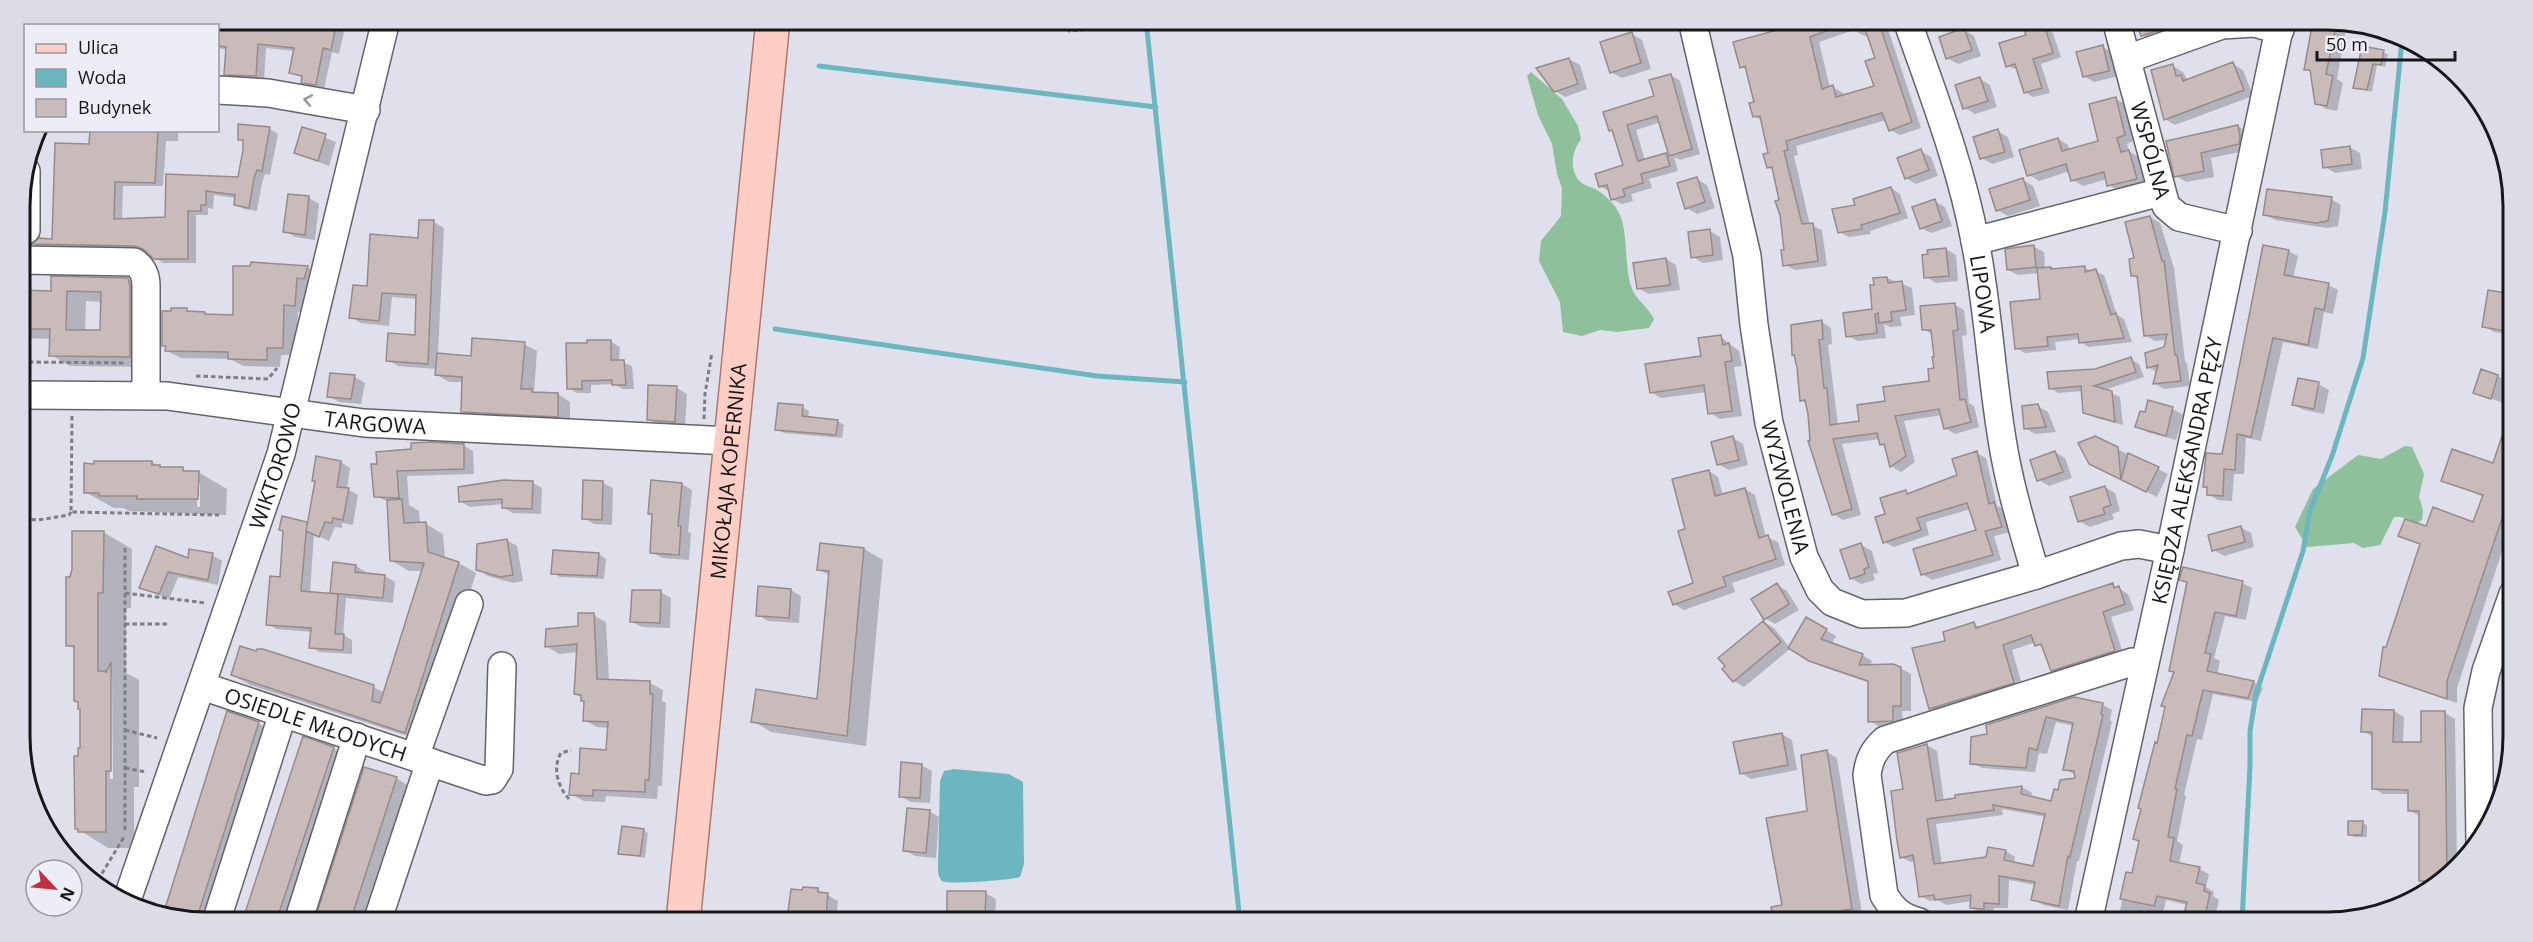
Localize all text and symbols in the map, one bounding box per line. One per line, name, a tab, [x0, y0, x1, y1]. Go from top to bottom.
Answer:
legend	[24, 24, 219, 132]
scale bar	[2317, 24, 2455, 62]
text: 50 m	[2326, 32, 2368, 56]
text: Ulica	[78, 35, 119, 59]
text: Woda	[78, 65, 126, 89]
one-way arrow	[303, 94, 313, 107]
text: Budynek	[78, 95, 152, 119]
street label: WSPÓLNA	[2125, 98, 2178, 203]
street label: LIPOWA	[1964, 253, 2002, 335]
street label: KSIĘDZA ALEKSANDRA PĘZY	[2144, 334, 2228, 607]
street label: MIKOŁAJA KOPERNIKA	[703, 361, 753, 581]
street label: WIKTOROWO	[242, 399, 307, 533]
street label: TARGOWA	[323, 404, 428, 440]
street label: WYZWOLENIA	[1755, 417, 1817, 557]
street label: OSIEDLE MŁODYCH	[221, 681, 411, 768]
north arrow	[24, 858, 84, 918]
text: N	[55, 884, 80, 905]

